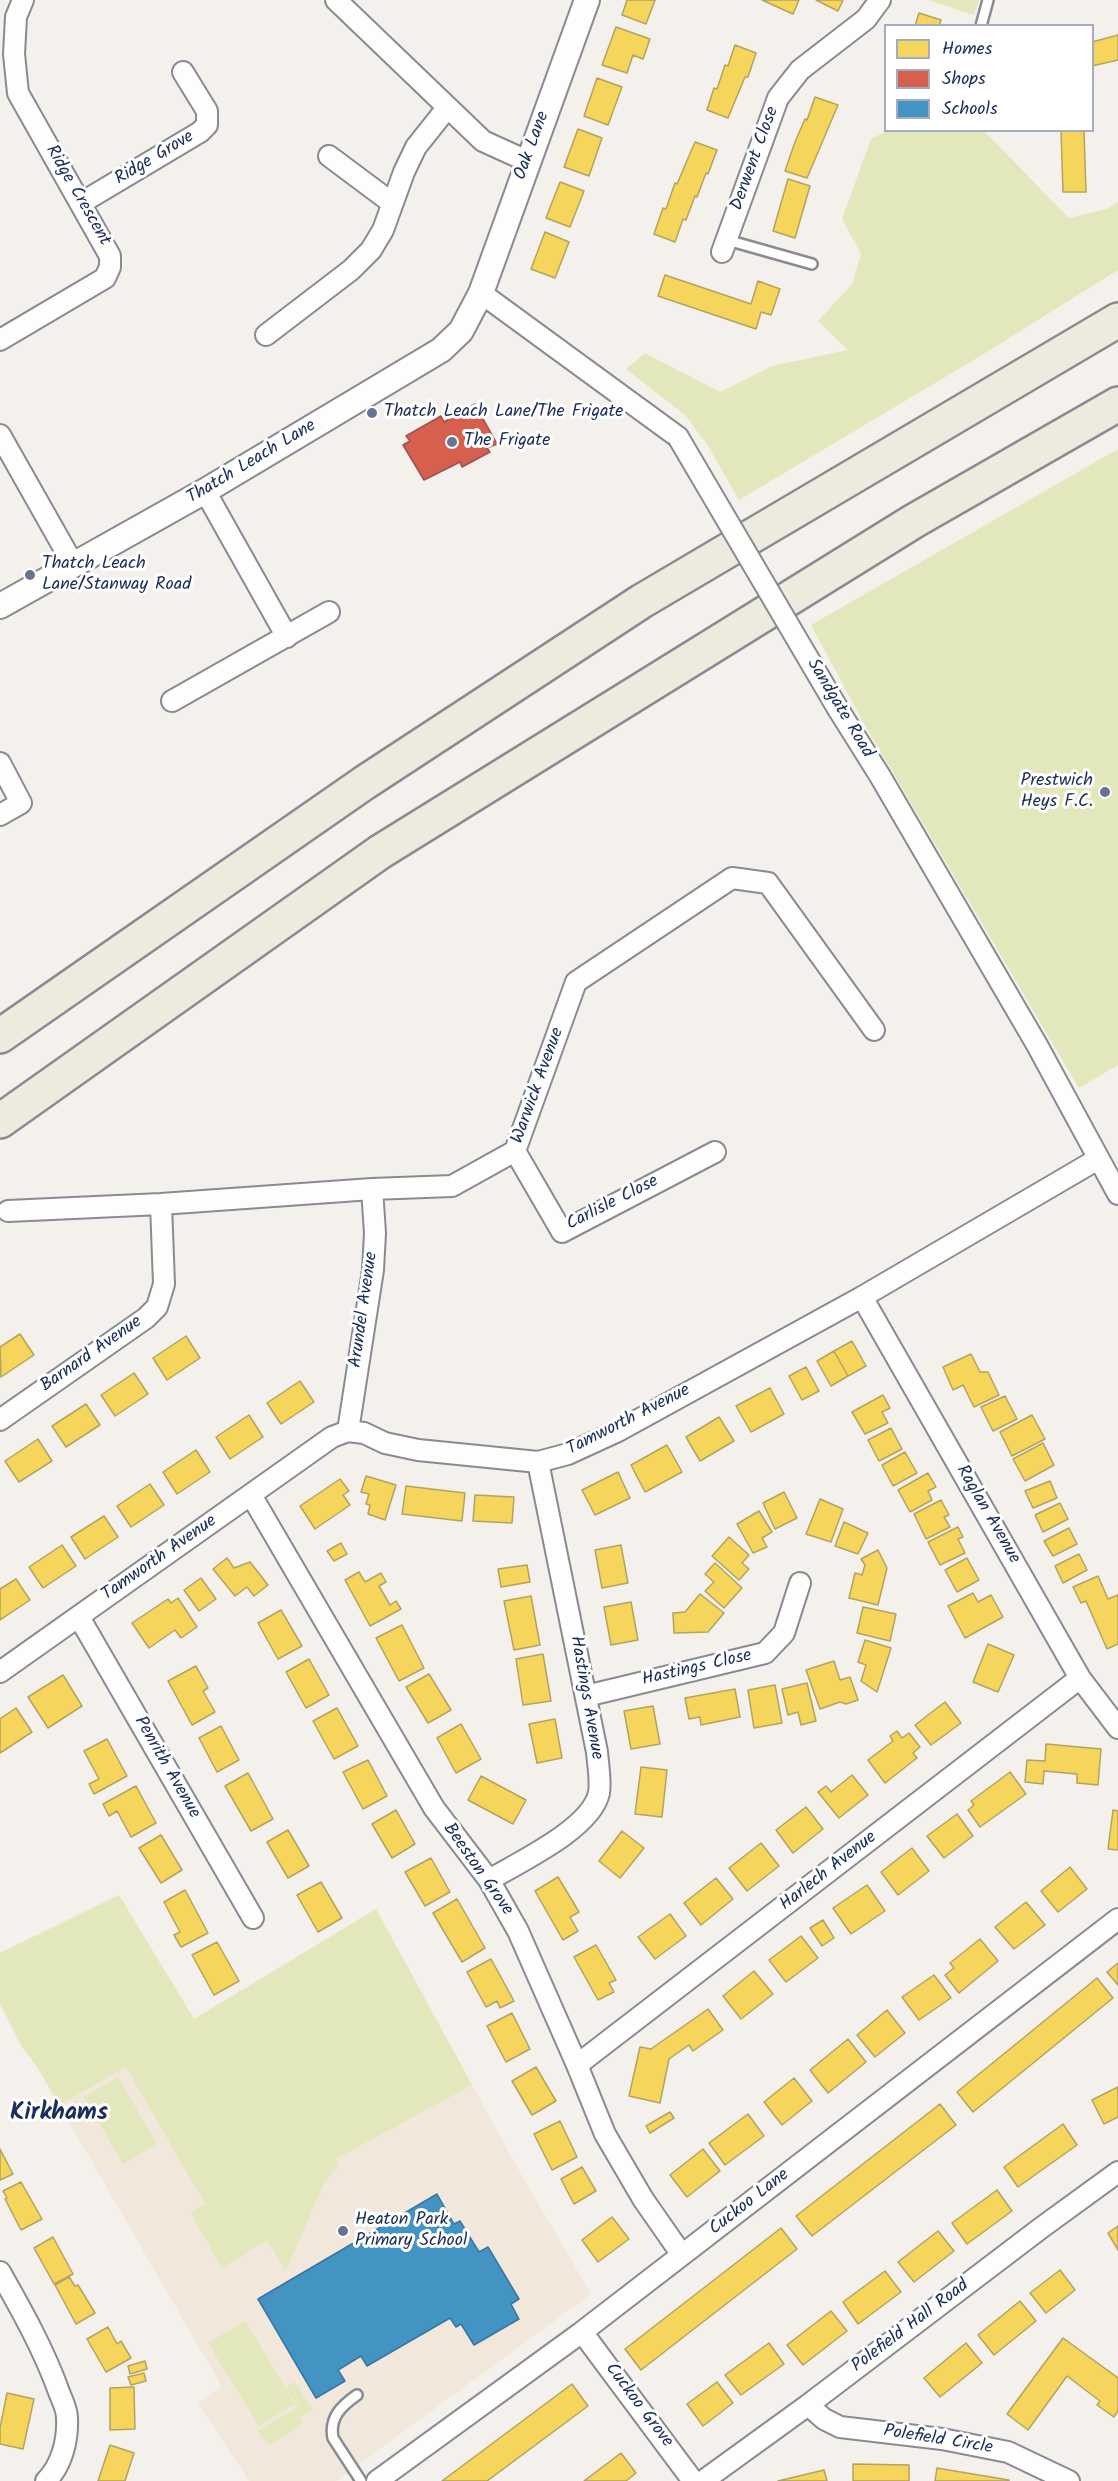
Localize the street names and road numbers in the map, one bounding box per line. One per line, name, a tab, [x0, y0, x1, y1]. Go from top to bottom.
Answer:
street label: Derwent Close	[727, 104, 785, 214]
street label: Oak Lane	[511, 109, 555, 183]
street label: Ridge Grove	[112, 127, 198, 191]
street label: Ridge Crescent	[39, 142, 115, 250]
street label: Thatch Leach Lane	[184, 416, 320, 510]
street label: Sandgate Road	[801, 655, 877, 763]
street label: Warwick Avenue	[508, 1025, 570, 1147]
street label: Carlisle Close	[563, 1172, 663, 1236]
street label: Arundel Avenue	[346, 1251, 384, 1369]
street label: Barnard Avenue	[37, 1312, 147, 1398]
street label: Tamworth Avenue	[564, 1381, 694, 1461]
street label: Raglan Avenue	[950, 1462, 1024, 1568]
street label: Tamworth Avenue	[98, 1511, 222, 1607]
street label: Hastings Avenue	[563, 1634, 607, 1762]
street label: Hastings Close	[640, 1646, 754, 1692]
street label: Penrith Avenue	[128, 1713, 204, 1823]
street label: Beeston Grove	[437, 1820, 517, 1920]
street label: Harlech Avenue	[776, 1828, 882, 1916]
street label: Cuckoo Lane	[706, 2165, 794, 2241]
street label: Polefield Hall Road	[848, 2276, 974, 2378]
street label: Cuckoo Grove	[599, 2359, 677, 2453]
street label: Polefield Circle	[882, 2422, 994, 2460]

